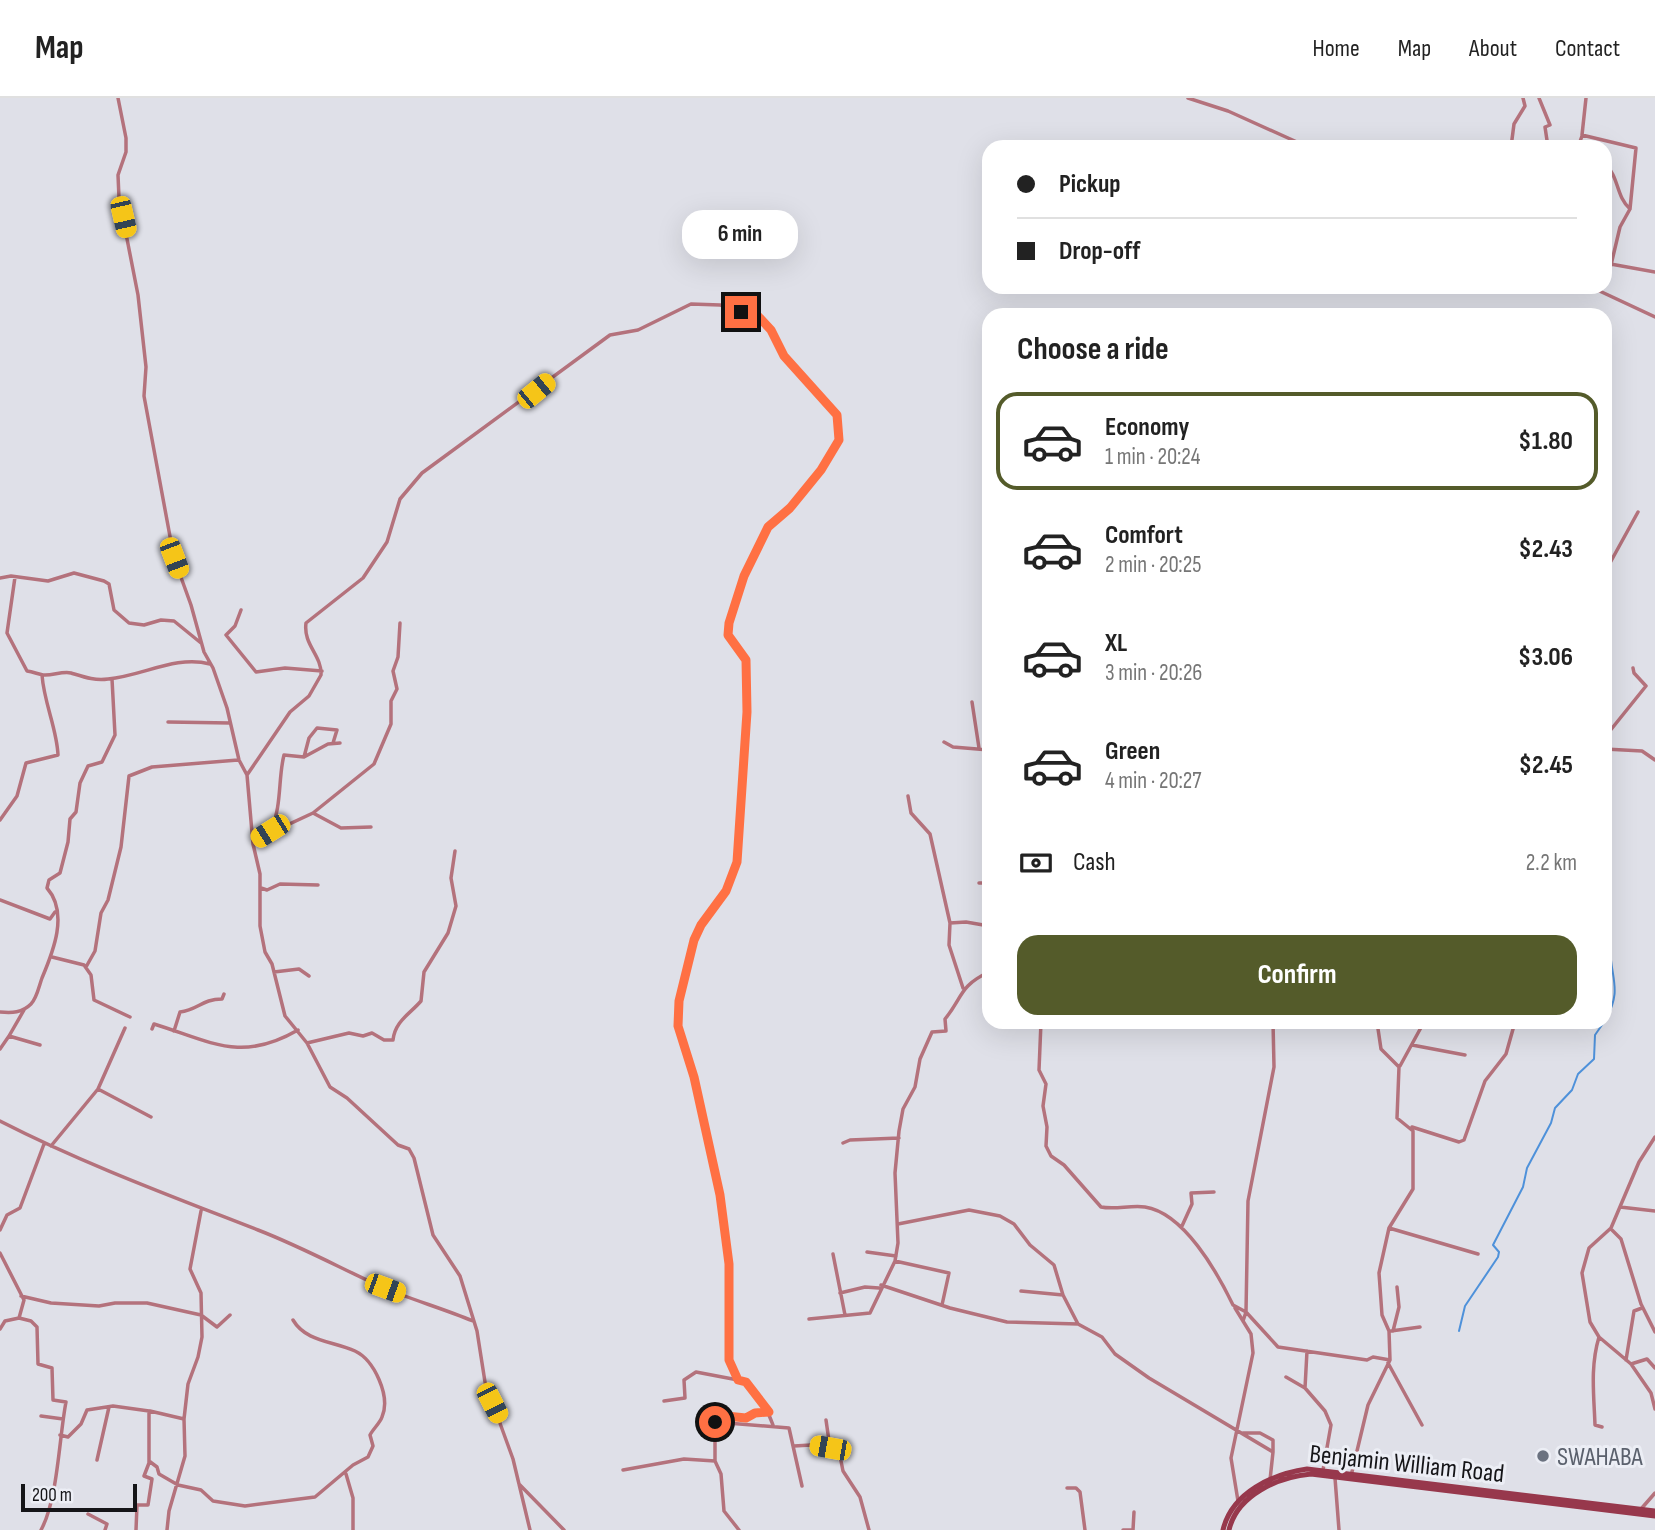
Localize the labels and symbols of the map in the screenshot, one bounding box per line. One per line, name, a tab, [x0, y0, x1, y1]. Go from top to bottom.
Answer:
car	[109, 194, 138, 240]
callout: 6 min	[683, 211, 799, 260]
route end	[725, 296, 757, 328]
car	[514, 370, 559, 412]
car	[157, 535, 192, 581]
car	[247, 811, 294, 851]
car	[362, 1271, 409, 1305]
car	[474, 1380, 511, 1426]
route start	[699, 1406, 731, 1438]
car	[808, 1434, 853, 1462]
street label: Benjamin William Road	[1308, 1439, 1506, 1490]
place label: SWAHABA	[1557, 1442, 1643, 1473]
marker: SWAHABA	[1535, 1448, 1551, 1464]
scale bar	[21, 1481, 136, 1513]

